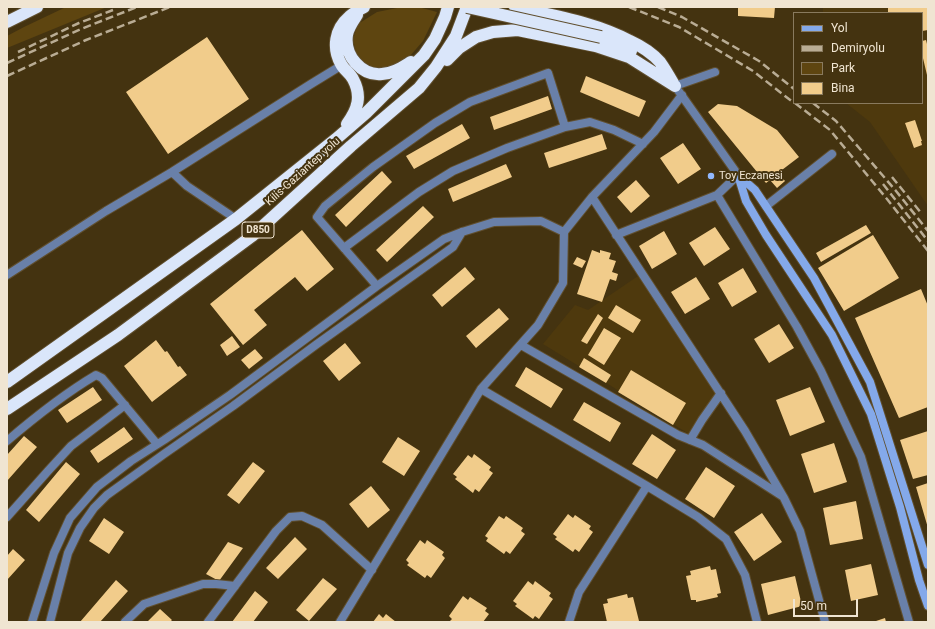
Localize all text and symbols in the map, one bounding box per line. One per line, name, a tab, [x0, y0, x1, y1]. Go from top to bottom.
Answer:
legend	[793, 12, 923, 104]
text: Yol	[831, 21, 848, 35]
text: Demiryolu	[831, 41, 885, 55]
text: Park	[831, 61, 855, 75]
text: Bina	[831, 81, 855, 95]
street label: Kilis-Gaziantep yolu	[263, 135, 343, 209]
place label: Toy Eczanesi	[719, 169, 783, 183]
marker: Toy Eczanesi	[706, 171, 716, 181]
road number: D850	[242, 222, 274, 238]
scale bar	[795, 591, 860, 617]
text: 50 m	[800, 599, 827, 613]

